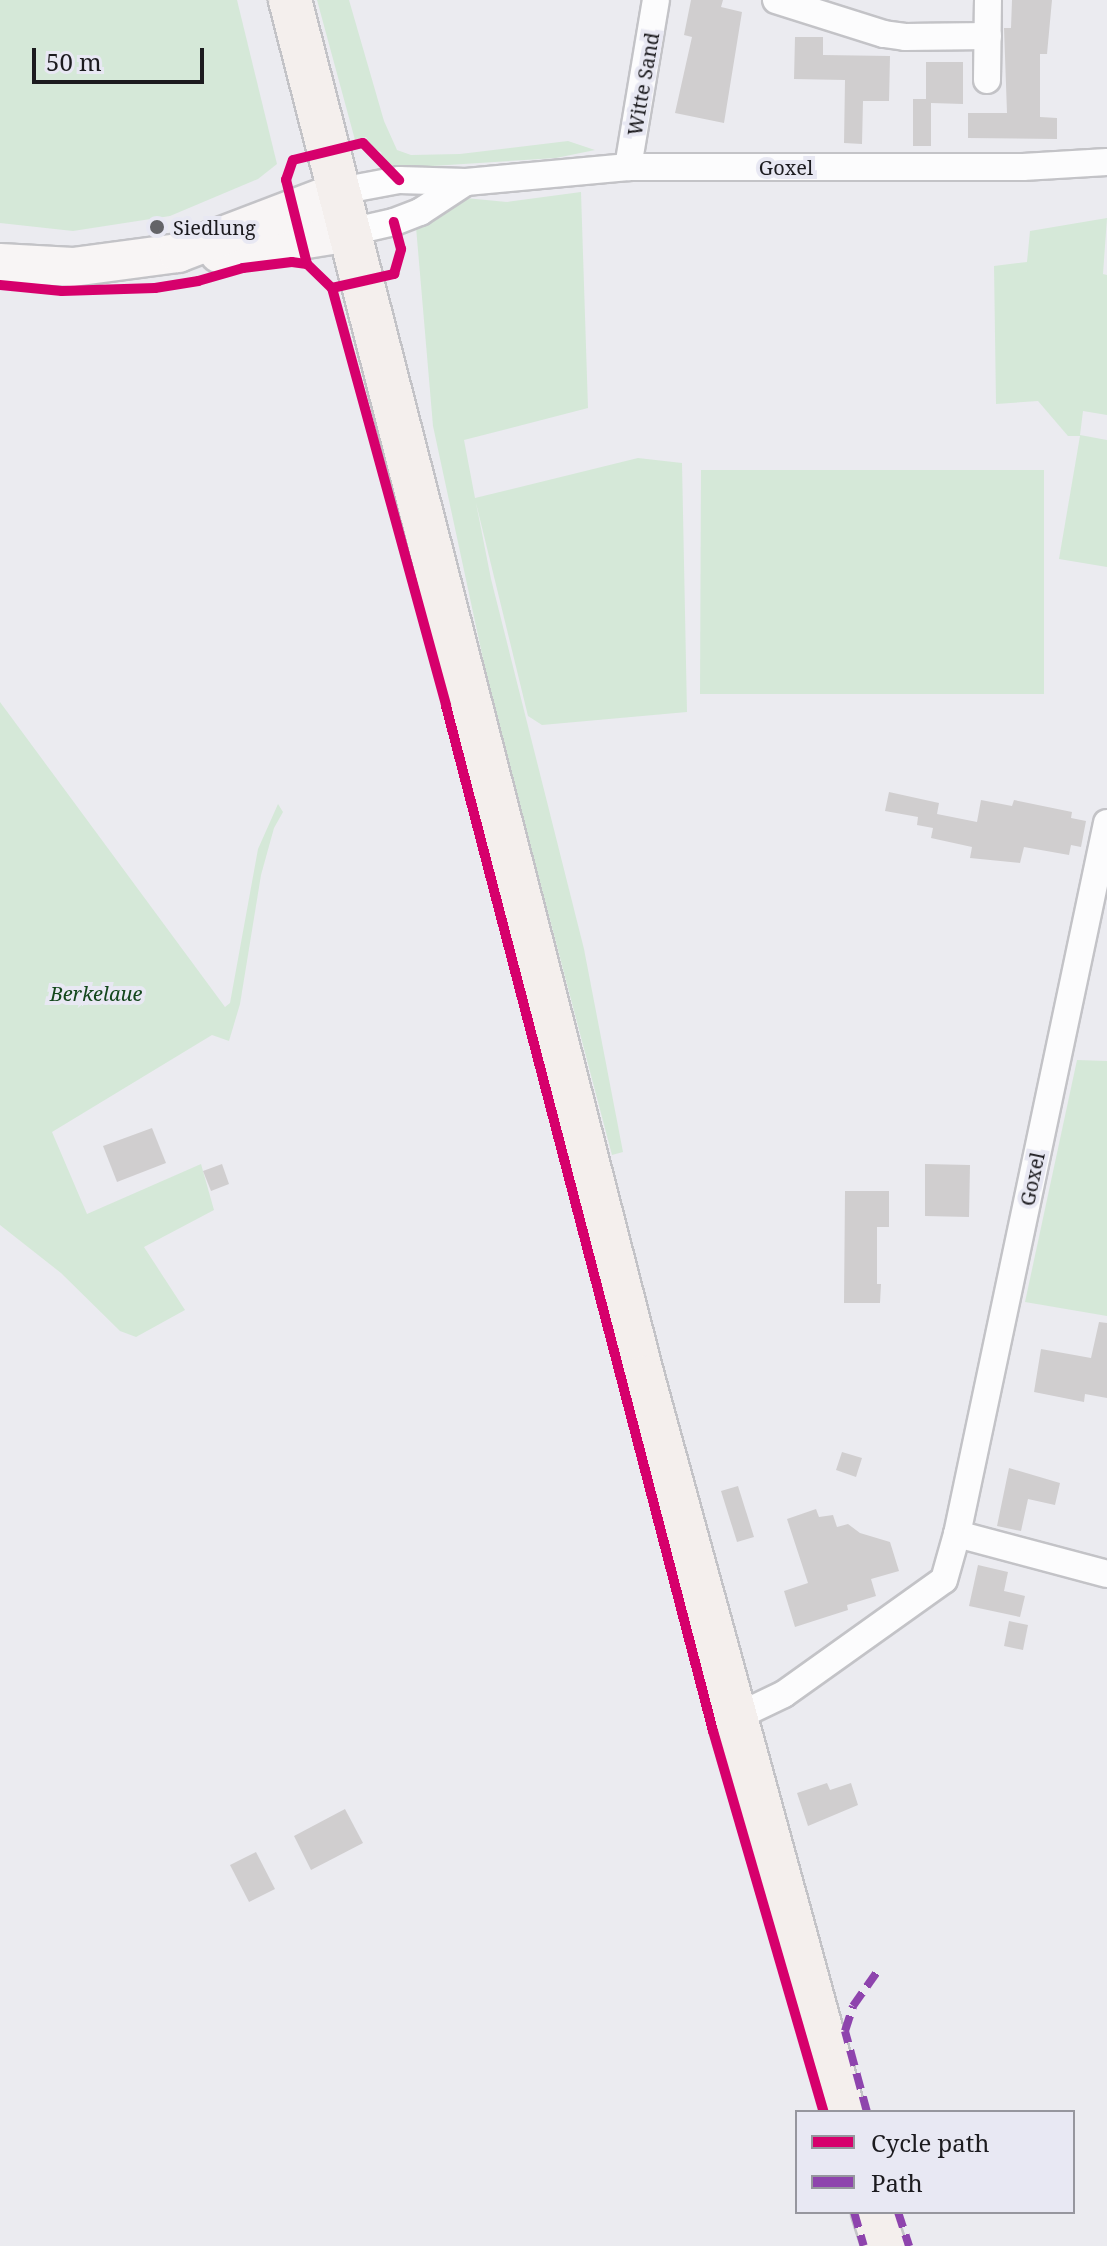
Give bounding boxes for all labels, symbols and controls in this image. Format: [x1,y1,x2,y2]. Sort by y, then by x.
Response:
street label: Witte Sand [622,30,664,138]
scale bar [36,32,208,82]
text: 50 m [46,45,102,78]
street label: Goxel [759,155,813,179]
place label: Siedlung [173,215,256,239]
marker: Siedlung [148,218,166,236]
park label: Berkelaue [50,981,142,1005]
street label: Goxel [1015,1150,1049,1208]
legend [795,2110,1075,2214]
text: Cycle path [871,2126,990,2159]
text: Path [871,2166,923,2199]

